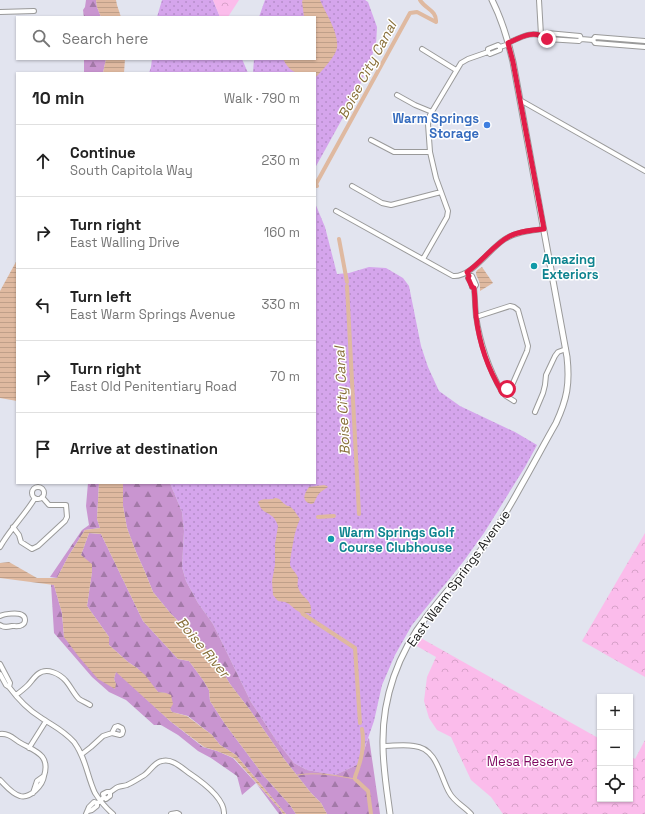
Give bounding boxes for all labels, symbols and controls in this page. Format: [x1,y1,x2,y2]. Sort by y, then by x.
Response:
search box [16,16,316,60]
water label: Boise City Canal [334,16,401,122]
icon: search [30,27,52,49]
text: Search here [62,29,148,48]
route end [538,30,556,48]
text: 10 min [32,87,85,109]
text: Walk · 790 m [224,90,300,107]
place label: Warm Springs Storage [392,110,479,142]
marker: Warm Springs Storage [482,120,492,130]
text: Continue [70,143,136,162]
icon: ahead [32,150,54,172]
text: 230 m [262,152,300,169]
text: South Capitola Way [70,162,193,179]
text: Turn right [70,215,141,234]
icon: right [32,222,54,244]
text: 160 m [264,224,300,241]
text: East Walling Drive [70,234,180,251]
place label: Amazing Exteriors [542,251,599,283]
marker: Amazing Exteriors [529,261,539,271]
text: Turn left [70,287,132,306]
icon: left [32,294,54,316]
text: 330 m [261,296,300,313]
text: East Warm Springs Avenue [70,306,235,323]
water label: Boise City Canal [330,345,354,456]
text: Turn right [70,359,141,378]
icon: right [32,366,54,388]
text: 70 m [270,368,300,385]
text: East Old Penitentiary Road [70,378,237,395]
route start [498,380,516,398]
icon: arrive [32,438,54,460]
text: Arrive at destination [70,439,218,458]
street label: East Warm Springs Avenue [403,506,514,650]
place label: Warm Springs Golf Course Clubhouse [339,524,455,556]
marker: Warm Springs Golf Course Clubhouse [326,534,336,544]
water label: Boise River [172,613,235,682]
map controls [597,694,633,802]
button: + [597,694,633,730]
button: − [597,730,633,766]
park label: Mesa Reserve [487,753,573,770]
button: locate [597,766,633,802]

